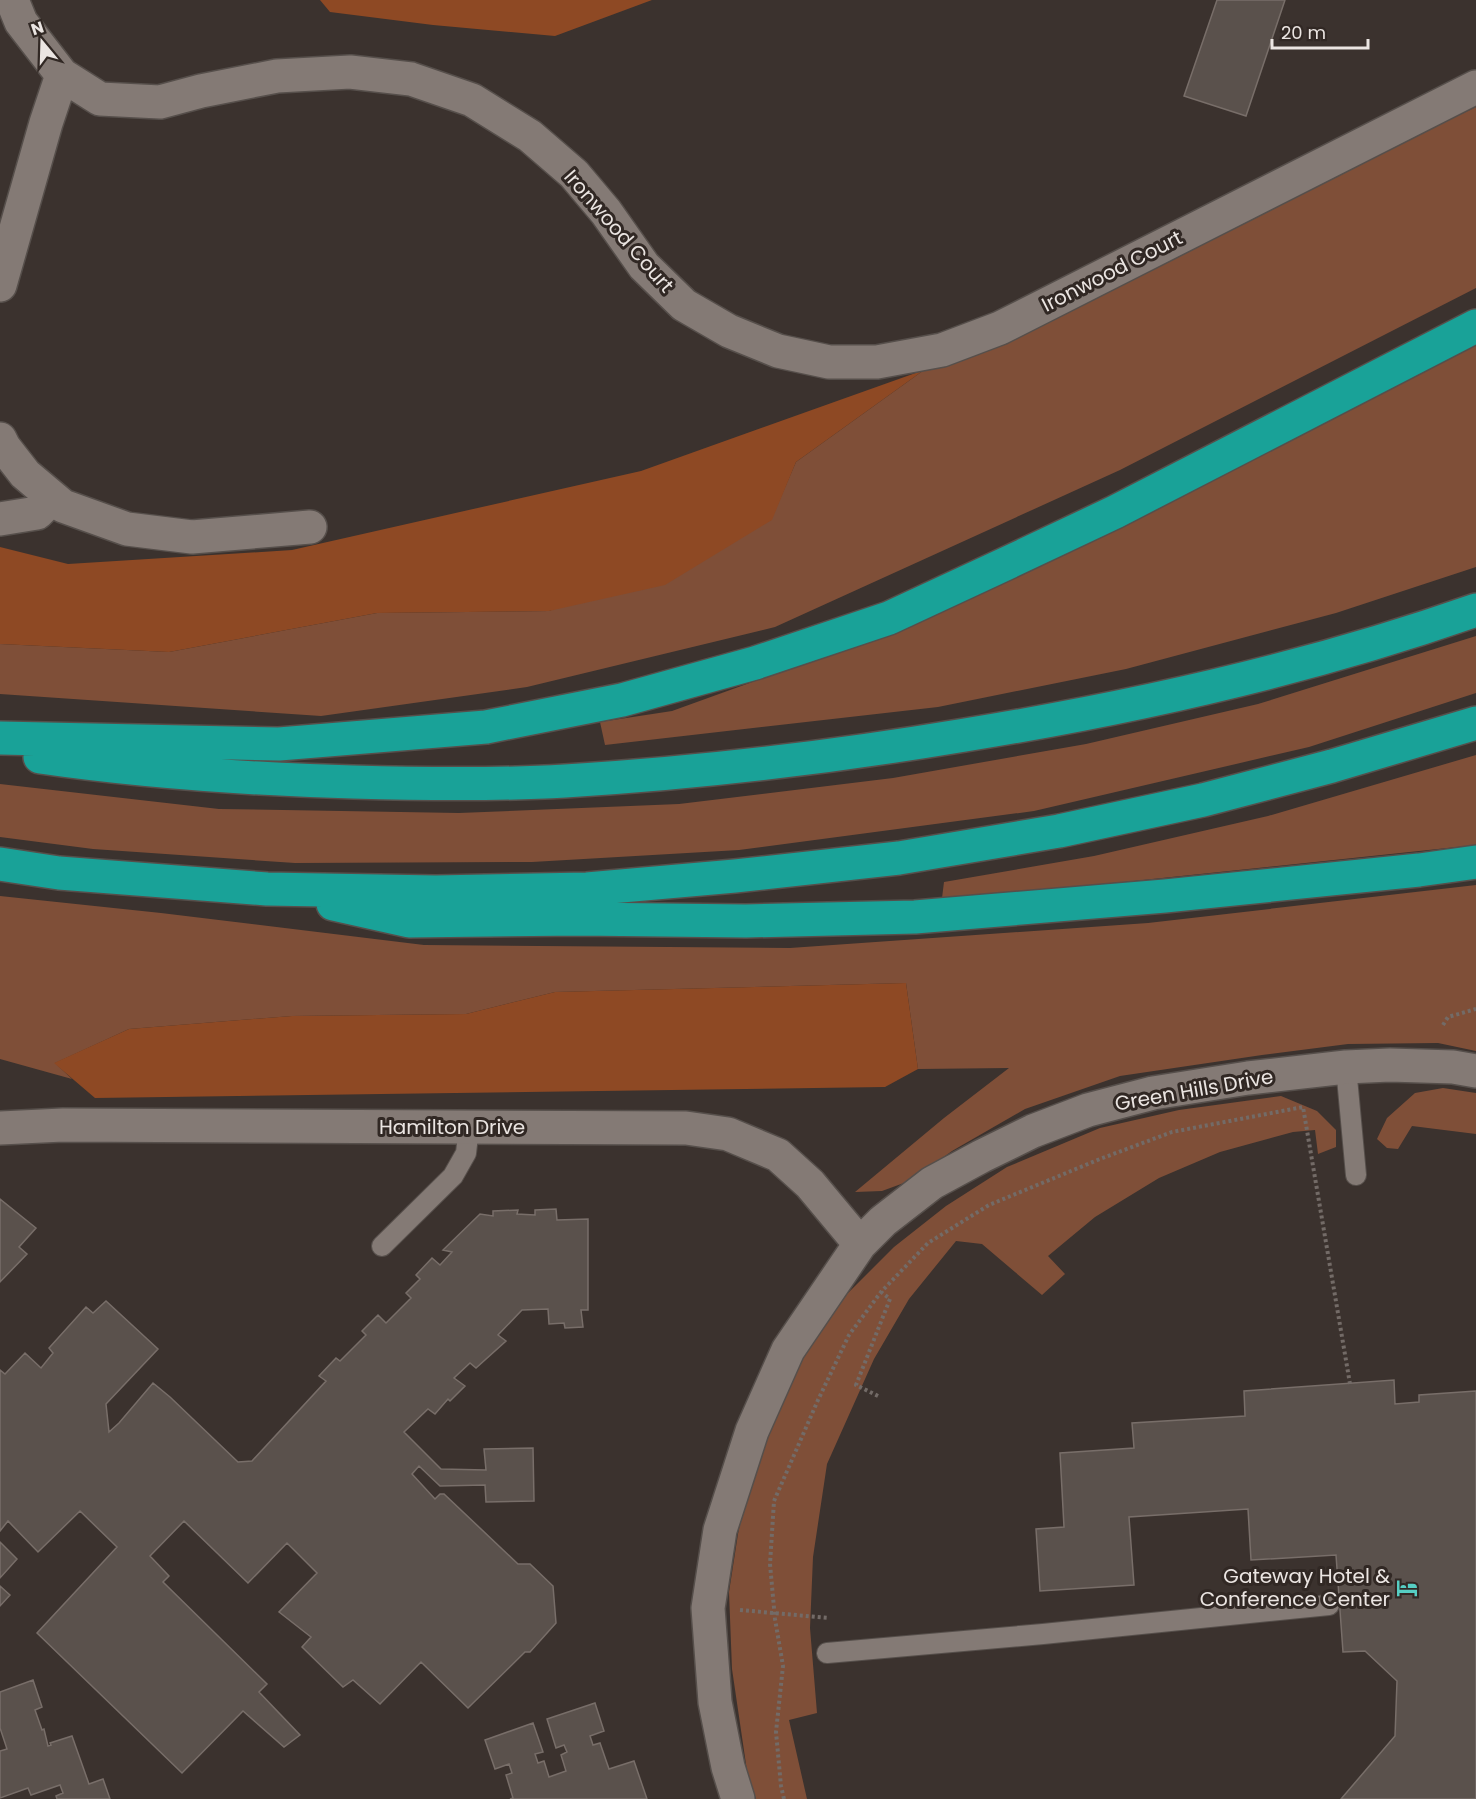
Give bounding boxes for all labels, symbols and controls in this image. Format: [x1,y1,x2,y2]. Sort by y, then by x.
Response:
north arrow [12,12,72,72]
scale bar [1272,12,1368,50]
text: N [28,15,47,41]
text: 20 m [1281,20,1326,45]
street label: Ironwood Court [558,163,680,299]
street label: Ironwood Court [1037,223,1187,319]
street label: Green Hills Drive [1113,1062,1275,1118]
street label: Hamilton Drive [379,1113,525,1141]
place label: Gateway Hotel & Conference Center [1200,1562,1390,1613]
hotel icon: Gateway Hotel & Conference Center [1395,1576,1419,1600]

